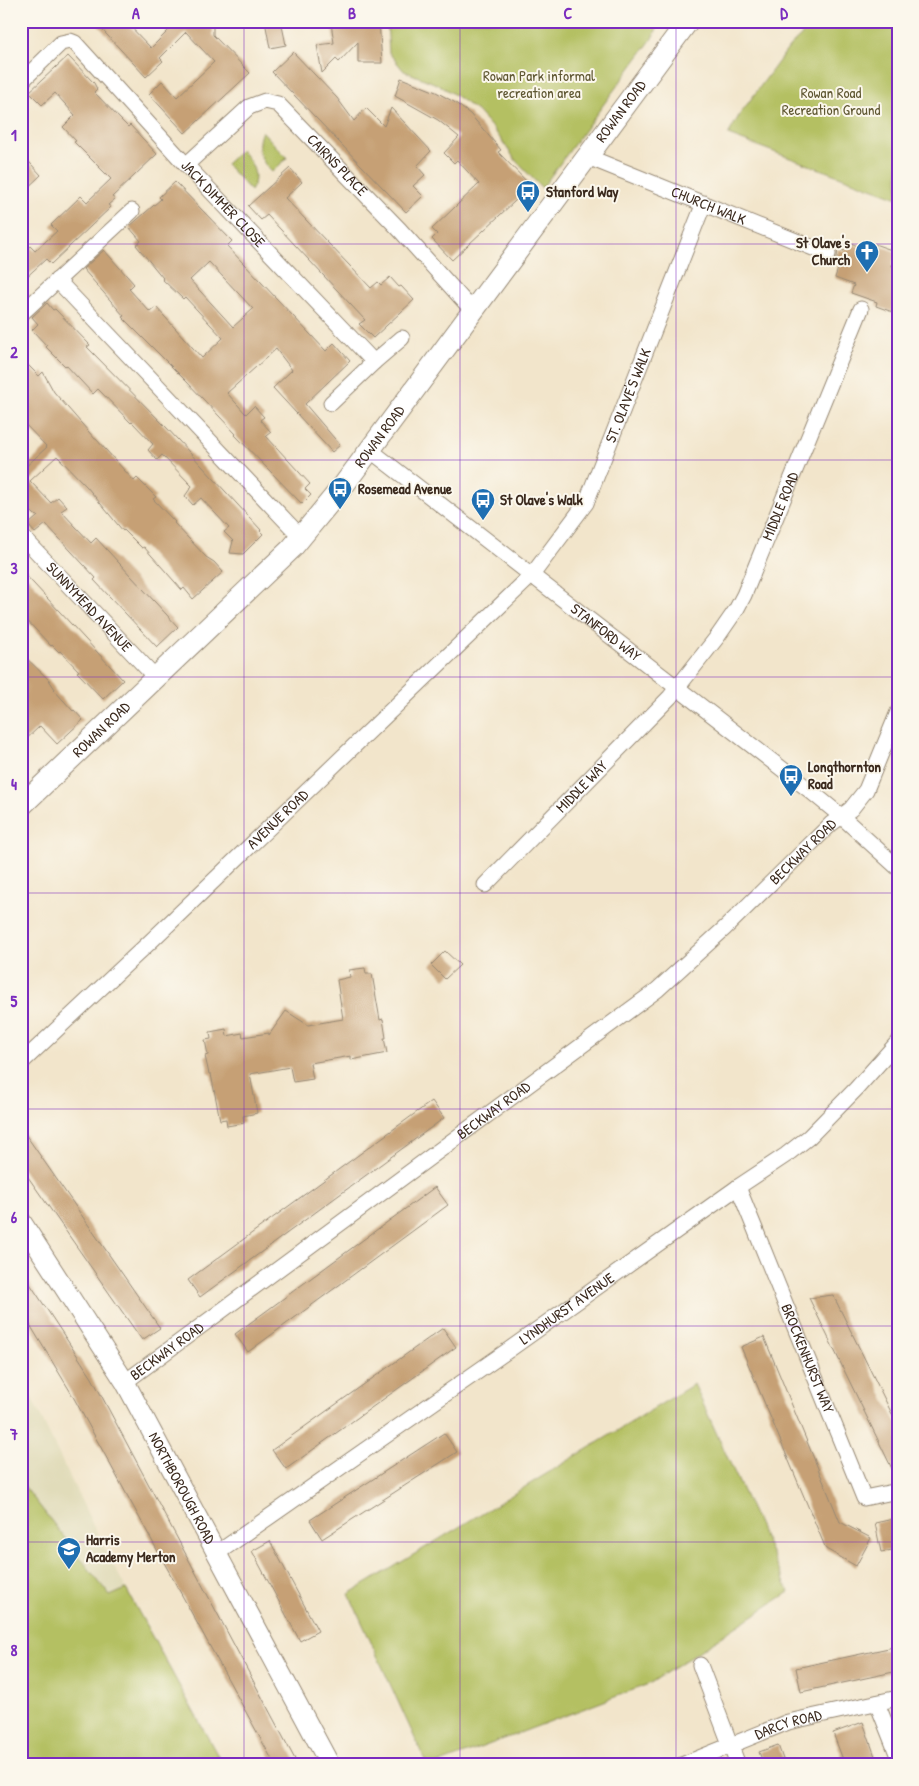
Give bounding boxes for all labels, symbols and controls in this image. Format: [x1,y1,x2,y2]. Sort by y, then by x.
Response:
text: A [132,2,140,24]
text: B [348,2,356,24]
text: C [564,2,573,24]
text: D [780,2,788,24]
park label: Rowan Park informal recreation area [483,65,595,103]
street label: ROWAN ROAD [590,75,651,147]
park label: Rowan Road Recreation Ground [782,82,880,120]
text: 1 [11,124,17,146]
street label: CAIRNS PLACE [302,129,373,201]
street label: JACK DIMMER CLOSE [176,155,270,252]
bus stop icon: Stanford Way [515,179,541,213]
place label: Stanford Way [546,181,619,203]
street label: CHURCH WALK [668,181,749,230]
place label: St Olave's Church [796,232,851,270]
church icon: St Olave's Church [854,239,880,273]
text: 2 [10,341,18,363]
street label: ST. OLAVE'S WALK [600,345,656,446]
street label: ROWAN ROAD [349,400,410,472]
street label: MIDDLE ROAD [757,468,804,543]
bus stop icon: Rosemead Avenue [327,476,353,510]
place label: Rosemead Avenue [358,478,452,499]
bus stop icon: St Olave's Walk [470,487,496,521]
place label: St Olave's Walk [500,489,583,510]
text: 3 [10,557,18,579]
street label: SUNNYMEAD AVENUE [42,557,137,656]
street label: STANFORD WAY [566,598,646,666]
street label: ROWAN ROAD [67,696,135,762]
street label: MIDDLE WAY [551,755,612,817]
place label: Longthornton Road [808,756,881,794]
bus stop icon: Longthornton Road [778,763,804,797]
text: 4 [11,773,17,795]
street label: AVENUE ROAD [242,784,314,854]
street label: BECKWAY ROAD [764,812,841,889]
text: 5 [11,990,18,1012]
street label: BECKWAY ROAD [452,1075,535,1144]
text: 6 [11,1206,18,1228]
street label: LYNDHURST AVENUE [515,1267,619,1349]
street label: BROCKENHURST WAY [776,1300,840,1416]
street label: BECKWAY ROAD [125,1316,208,1385]
text: 7 [9,1423,18,1445]
street label: NORTHBOROUGH ROAD [144,1428,221,1548]
place label: Harris Academy Merton [86,1529,176,1568]
school or university icon: Harris Academy Merton [56,1536,82,1570]
text: 8 [11,1639,18,1661]
street label: DARCY ROAD [751,1704,824,1744]

